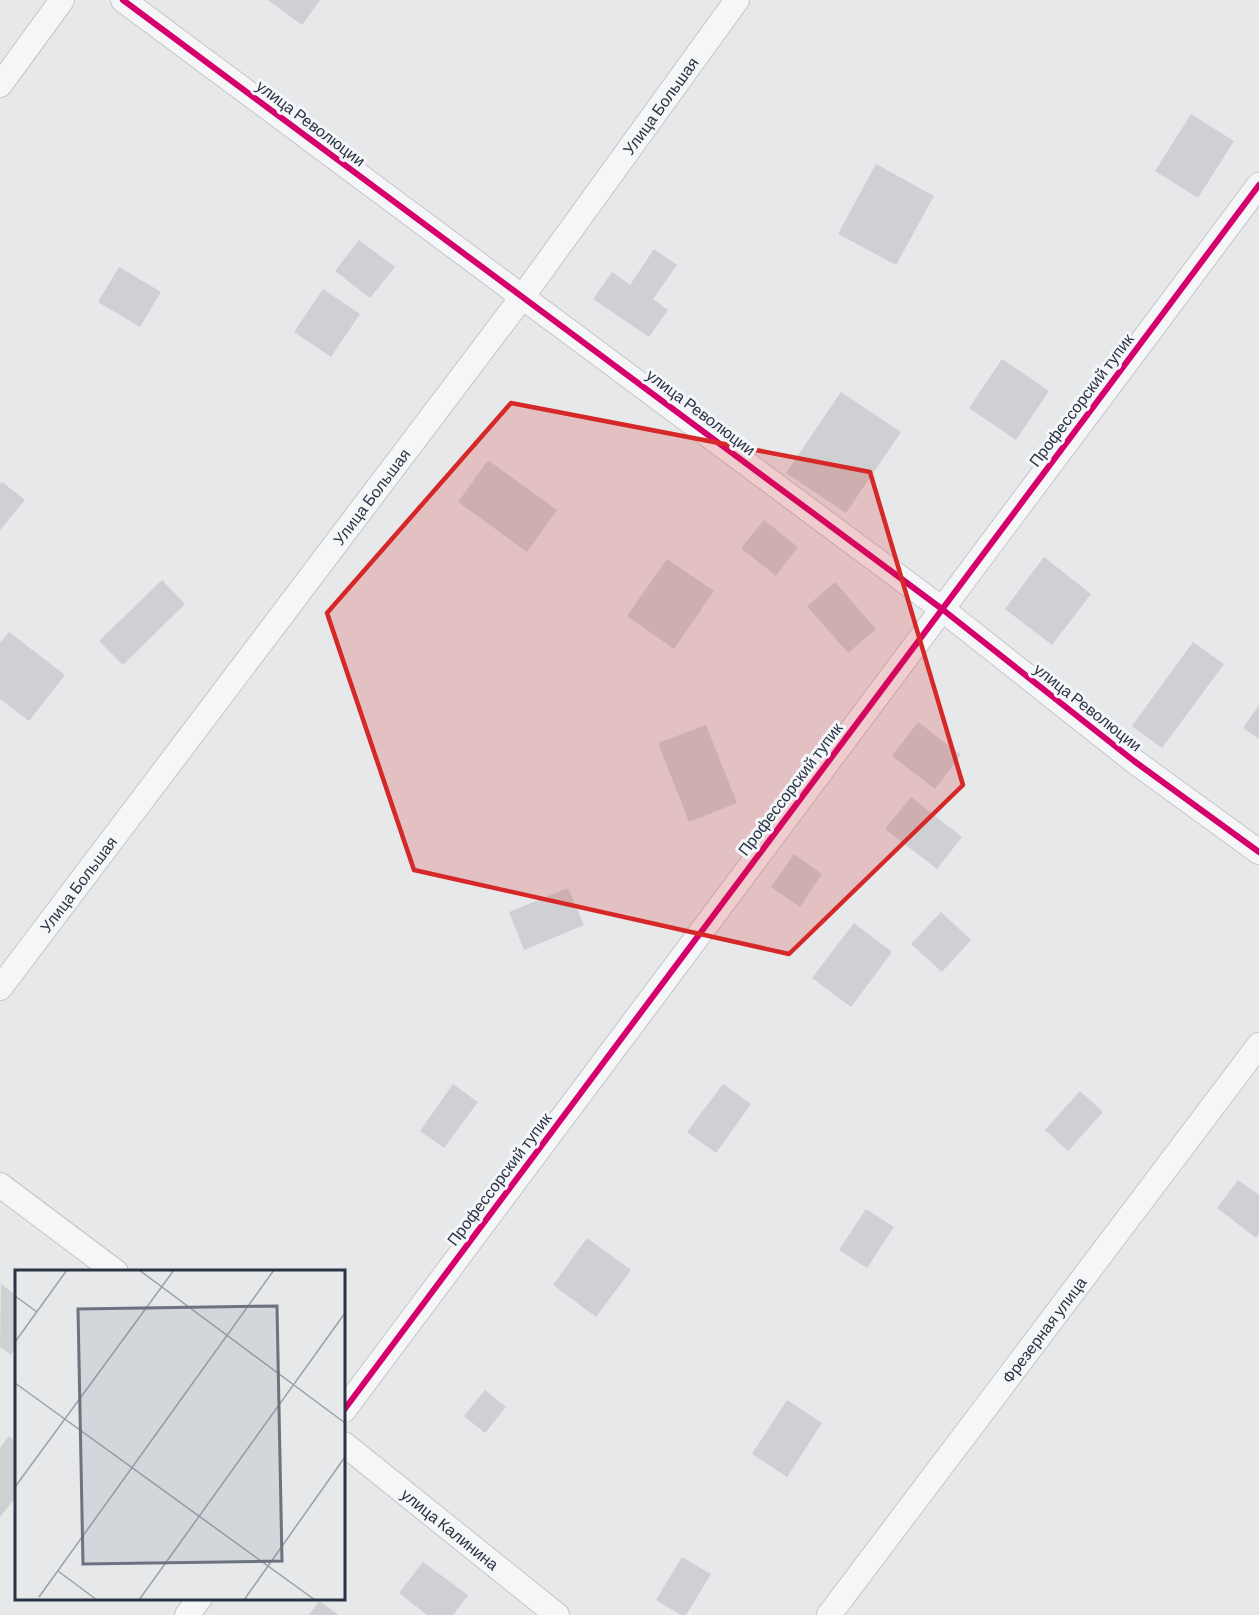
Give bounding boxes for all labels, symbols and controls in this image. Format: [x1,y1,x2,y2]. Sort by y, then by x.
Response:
street label: Улица Большая [618,53,702,158]
street label: улица Революции [253,76,369,170]
street label: Профессорский тупик [1024,329,1137,470]
street label: улица Революции [643,365,759,459]
street label: Улица Большая [329,444,414,548]
street label: улица Революции [1031,659,1146,755]
street label: Профессорский тупик [733,718,846,859]
street label: Улица Большая [35,832,120,936]
street label: Профессорский тупик [442,1108,555,1249]
inset map [15,1270,345,1600]
street label: Фрезерная улица [997,1273,1090,1387]
street label: улица Калинина [398,1484,503,1574]

